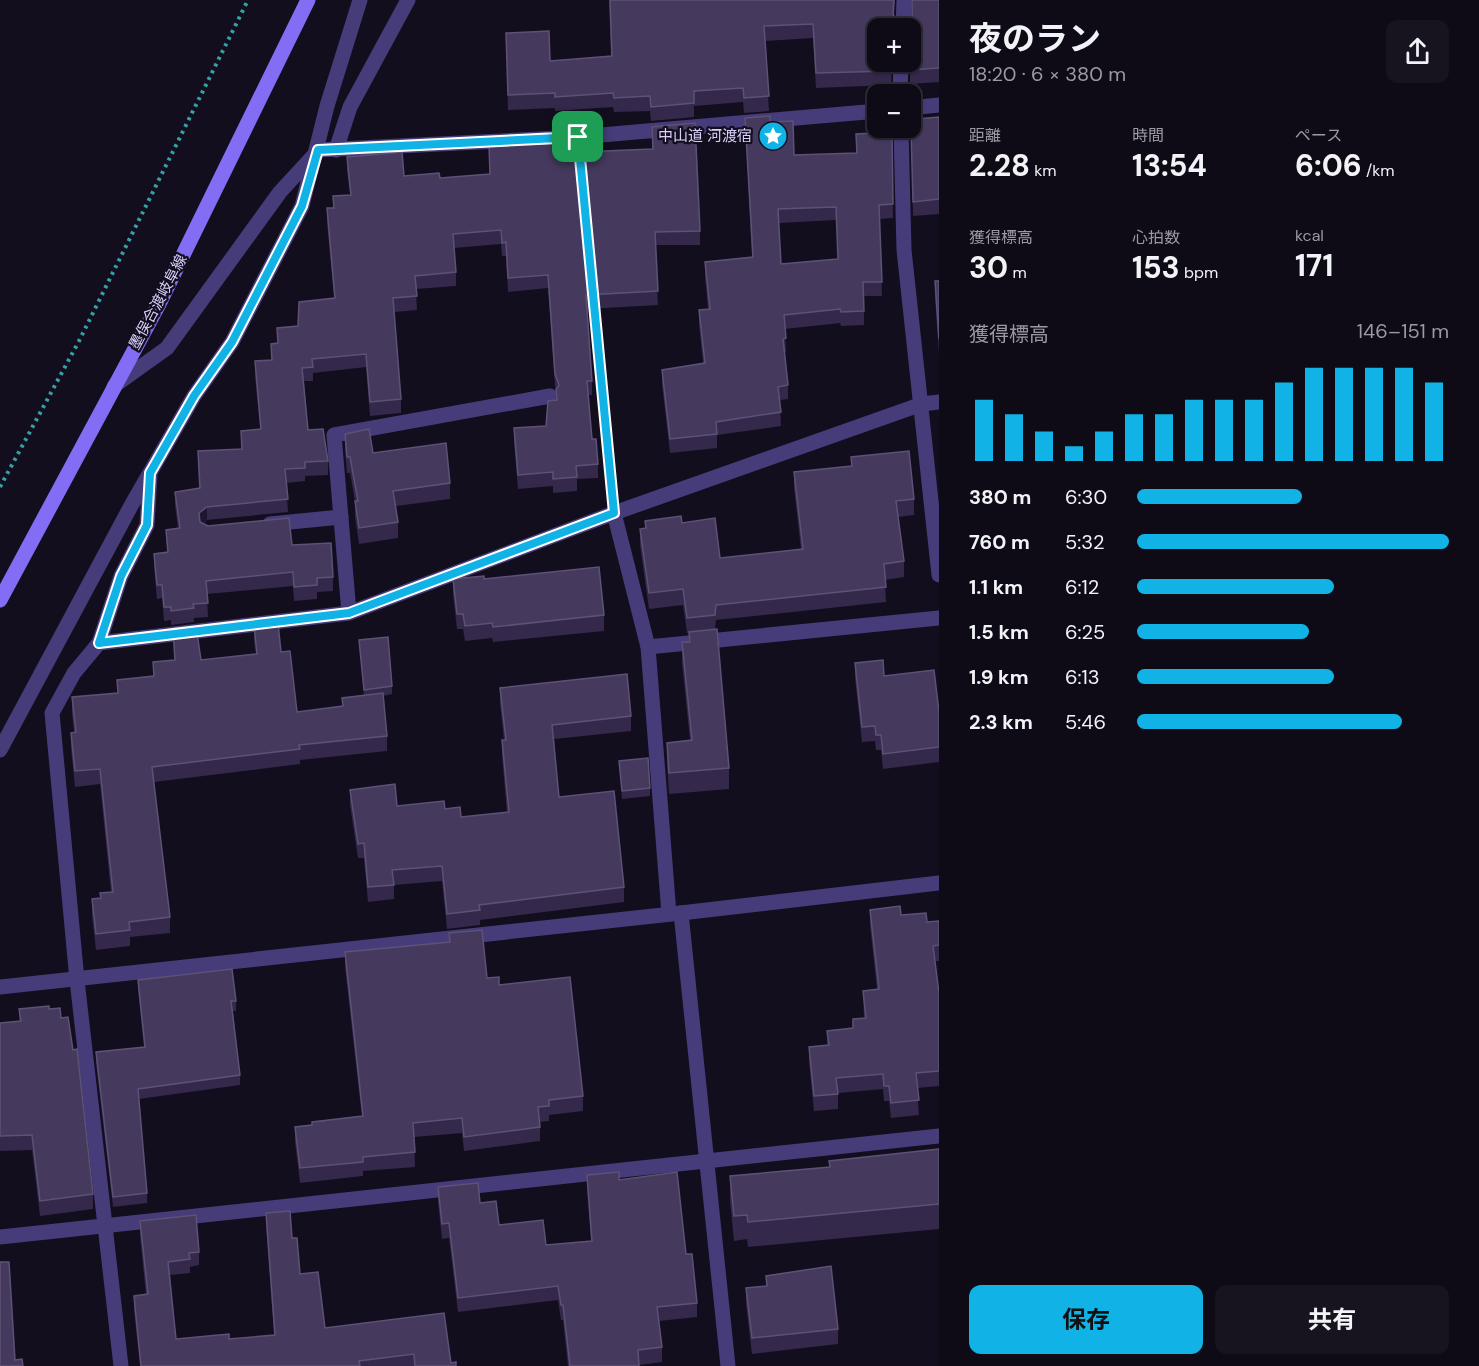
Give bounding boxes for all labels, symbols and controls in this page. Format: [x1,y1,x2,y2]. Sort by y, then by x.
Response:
text: 夜のラン [969,17,1101,60]
map controls [867,18,921,138]
button: + [867,18,921,72]
button: share [1386,20,1449,83]
text: 18:20 · 6 × 380 m [969,61,1126,87]
button: − [867,84,921,138]
pin [552,111,603,162]
icon: arrive [561,120,594,153]
place icon: 中山道 河渡宿 [757,120,789,152]
text: 距離 [969,125,1001,146]
text: 時間 [1132,125,1164,146]
text: ペース [1295,125,1342,146]
place label: 中山道 河渡宿 [658,126,752,146]
text: 2.28 [969,146,1030,185]
text: 13:54 [1132,146,1207,185]
text: 6:06 [1295,146,1362,185]
text: km [1030,160,1057,181]
text: /km [1362,160,1395,181]
text: kcal [1295,225,1324,246]
text: 獲得標高 [969,227,1033,248]
text: 心拍数 [1132,227,1180,248]
text: 171 [1295,246,1334,285]
text: 30 [969,248,1008,287]
text: 153 [1132,248,1180,287]
street label: 墨俣合渡岐阜線 [125,251,191,353]
text: m [1008,262,1027,283]
text: bpm [1180,262,1218,283]
text: 146–151 m [1357,318,1449,344]
text: 獲得標高 [969,321,1049,347]
text: 380 m [969,484,1031,510]
text: 6:30 [1065,484,1107,510]
text: 760 m [969,529,1030,555]
text: 5:32 [1065,529,1105,555]
text: 1.1 km [969,574,1023,600]
text: 6:12 [1065,574,1099,600]
text: 1.5 km [969,619,1029,645]
text: 6:25 [1065,619,1105,645]
text: 1.9 km [969,664,1029,690]
text: 6:13 [1065,664,1100,690]
text: 2.3 km [969,709,1033,735]
text: 5:46 [1065,709,1106,735]
button: 保存 [969,1285,1203,1354]
button: 共有 [1215,1285,1449,1354]

